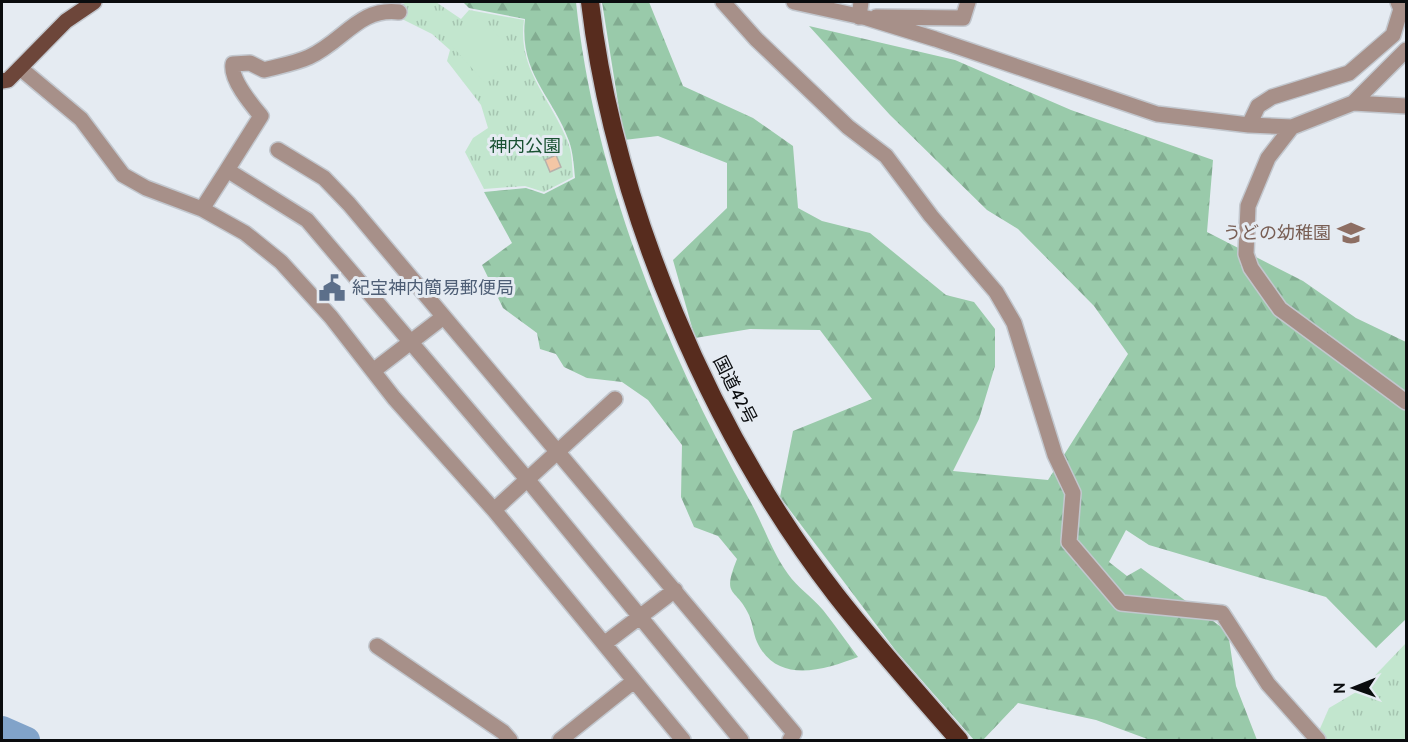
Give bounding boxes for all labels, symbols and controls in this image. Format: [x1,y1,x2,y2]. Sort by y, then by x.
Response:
park label: 神内公園 [489,135,561,157]
school or university icon: うどの幼稚園 [1336,218,1366,248]
place label: うどの幼稚園 [1223,222,1331,244]
public building icon: 紀宝神内簡易郵便局 [317,273,347,303]
place label: 紀宝神内簡易郵便局 [352,277,514,299]
street label: 国道42号 [708,352,762,428]
north arrow [1324,658,1384,718]
text: N [1330,682,1349,694]

